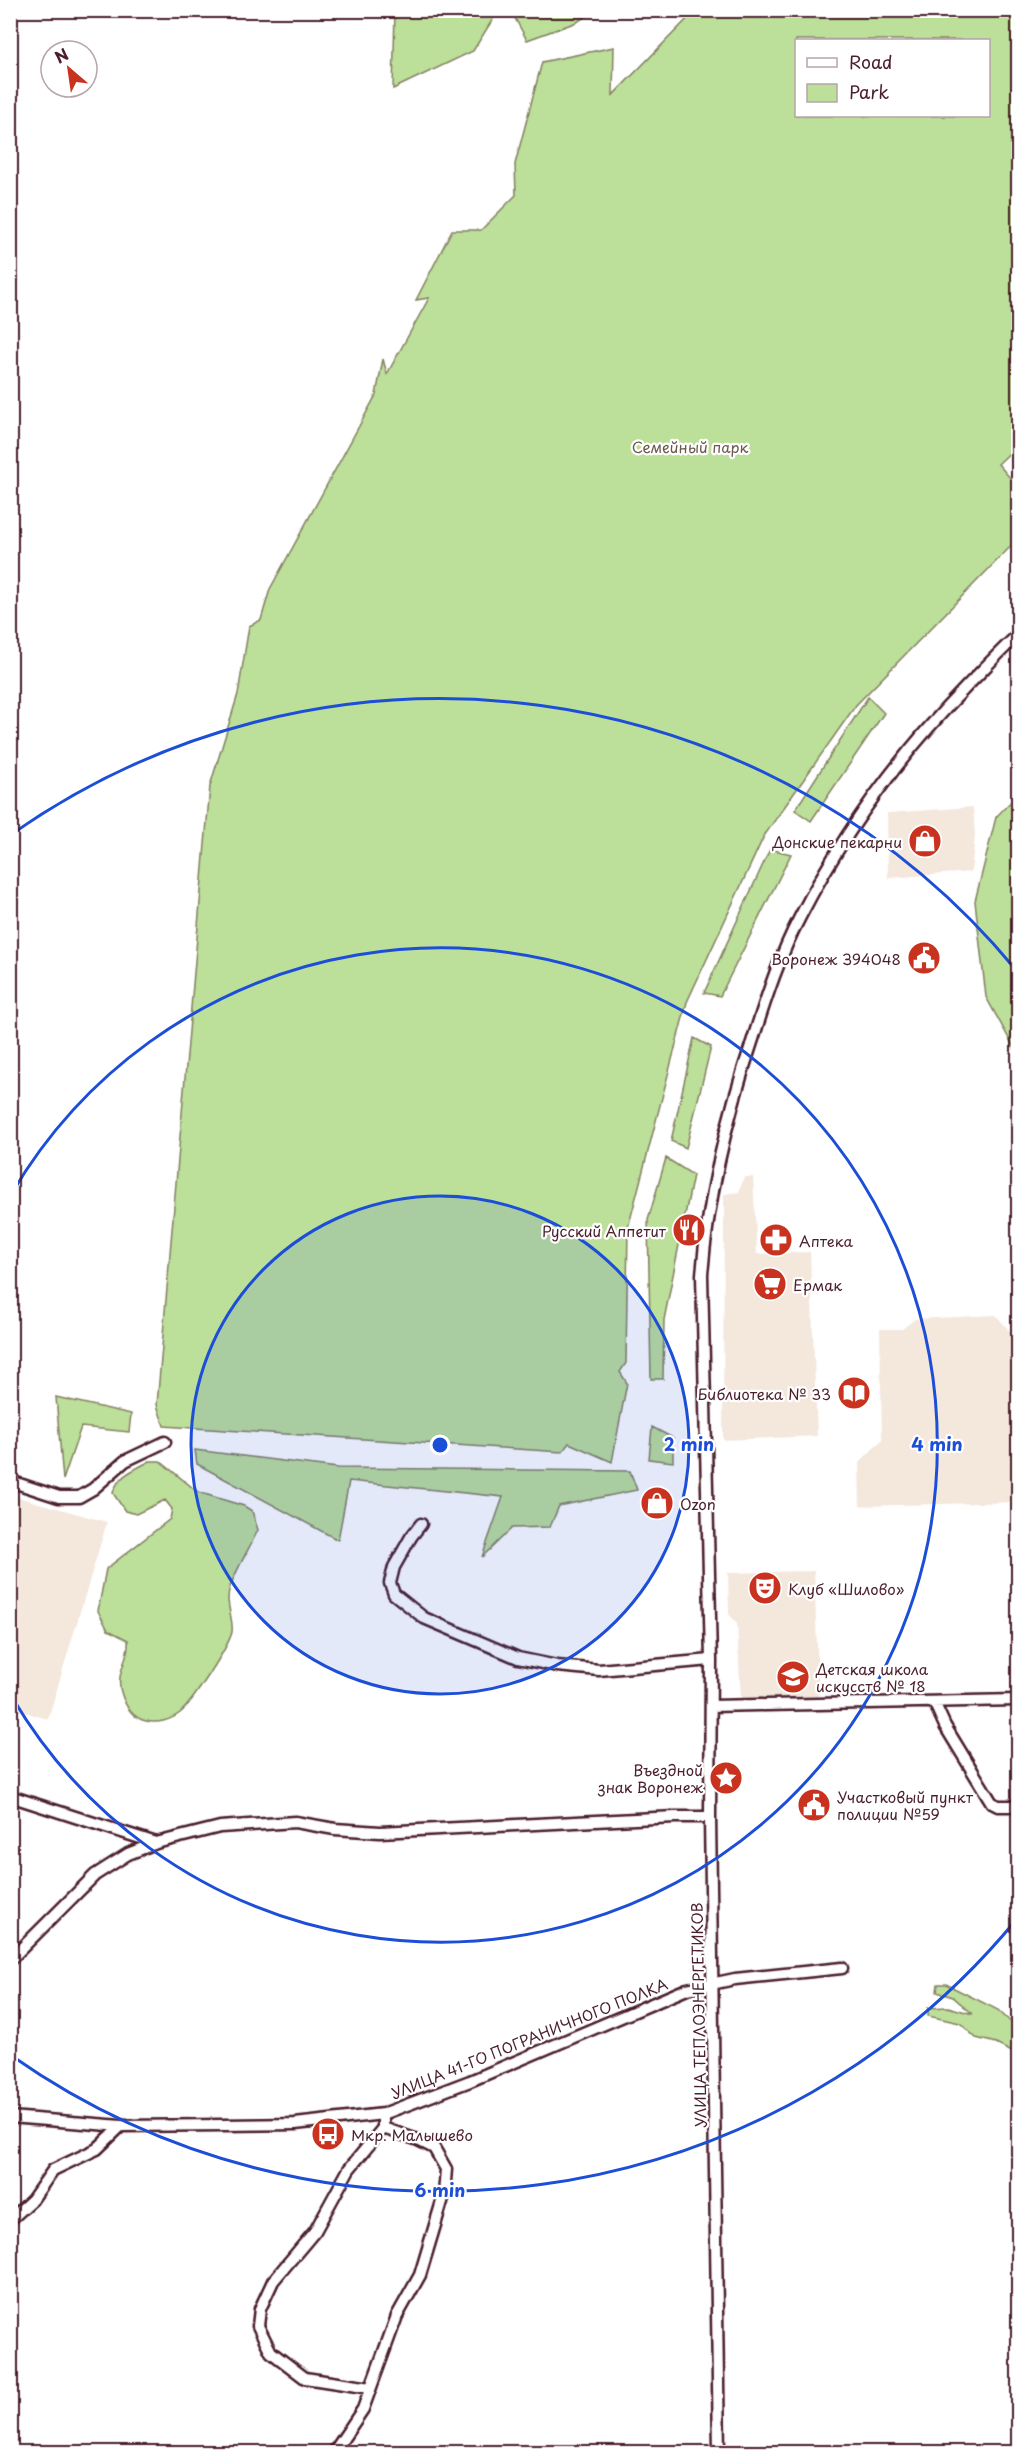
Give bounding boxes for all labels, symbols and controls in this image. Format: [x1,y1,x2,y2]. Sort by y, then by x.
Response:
north arrow [39,39,99,99]
legend [795,39,990,117]
text: N [50,41,73,69]
text: Road [849,48,893,75]
text: Park [849,78,889,105]
park label: Семейный парк [632,435,748,458]
shop icon: Донские пекарни [907,823,943,859]
place label: Донские пекарни [771,830,902,853]
public building icon: Воронеж 394048 [906,940,942,976]
place label: Воронеж 394048 [771,947,901,970]
restaurant icon: Русский Аппетит [671,1212,707,1248]
place label: Русский Аппетит [542,1219,667,1242]
pharmacy icon: Аптека [758,1222,794,1258]
place label: Аптека [799,1229,853,1252]
supermarket icon: Ермак [752,1266,788,1302]
place label: Ермак [793,1273,842,1296]
library icon: Библиотека № 33 [836,1375,872,1411]
place label: Библиотека № 33 [698,1382,831,1405]
text: 2 min [664,1430,714,1457]
text: 4 min [911,1430,963,1457]
centre of rings [430,1435,450,1455]
shop icon: Ozon [639,1485,675,1521]
place label: Ozon [680,1492,716,1515]
theatre icon: Клуб «Шилово» [747,1570,783,1606]
place label: Клуб «Шилово» [788,1577,905,1600]
place label: Детская школа искусств № 18 [815,1657,929,1697]
school or university icon: Детская школа искусств № 18 [775,1659,811,1695]
place label: Въездной знак Воронеж [597,1758,704,1798]
place icon: Въездной знак Воронеж [708,1760,744,1796]
place label: Участковый пункт полиции №59 [837,1785,974,1825]
public building icon: Участковый пункт полиции №59 [796,1787,832,1823]
street label: УЛИЦА ТЕПЛОЭНЕРГЕТИКОВ [685,1902,711,2128]
street label: УЛИЦА 41-ГО ПОГРАНИЧНОГО ПОЛКА [387,1972,671,2104]
bus stop icon: Мкр. Малышево [310,2116,346,2152]
place label: Мкр. Малышево [351,2123,473,2146]
text: 6 min [415,2176,465,2203]

